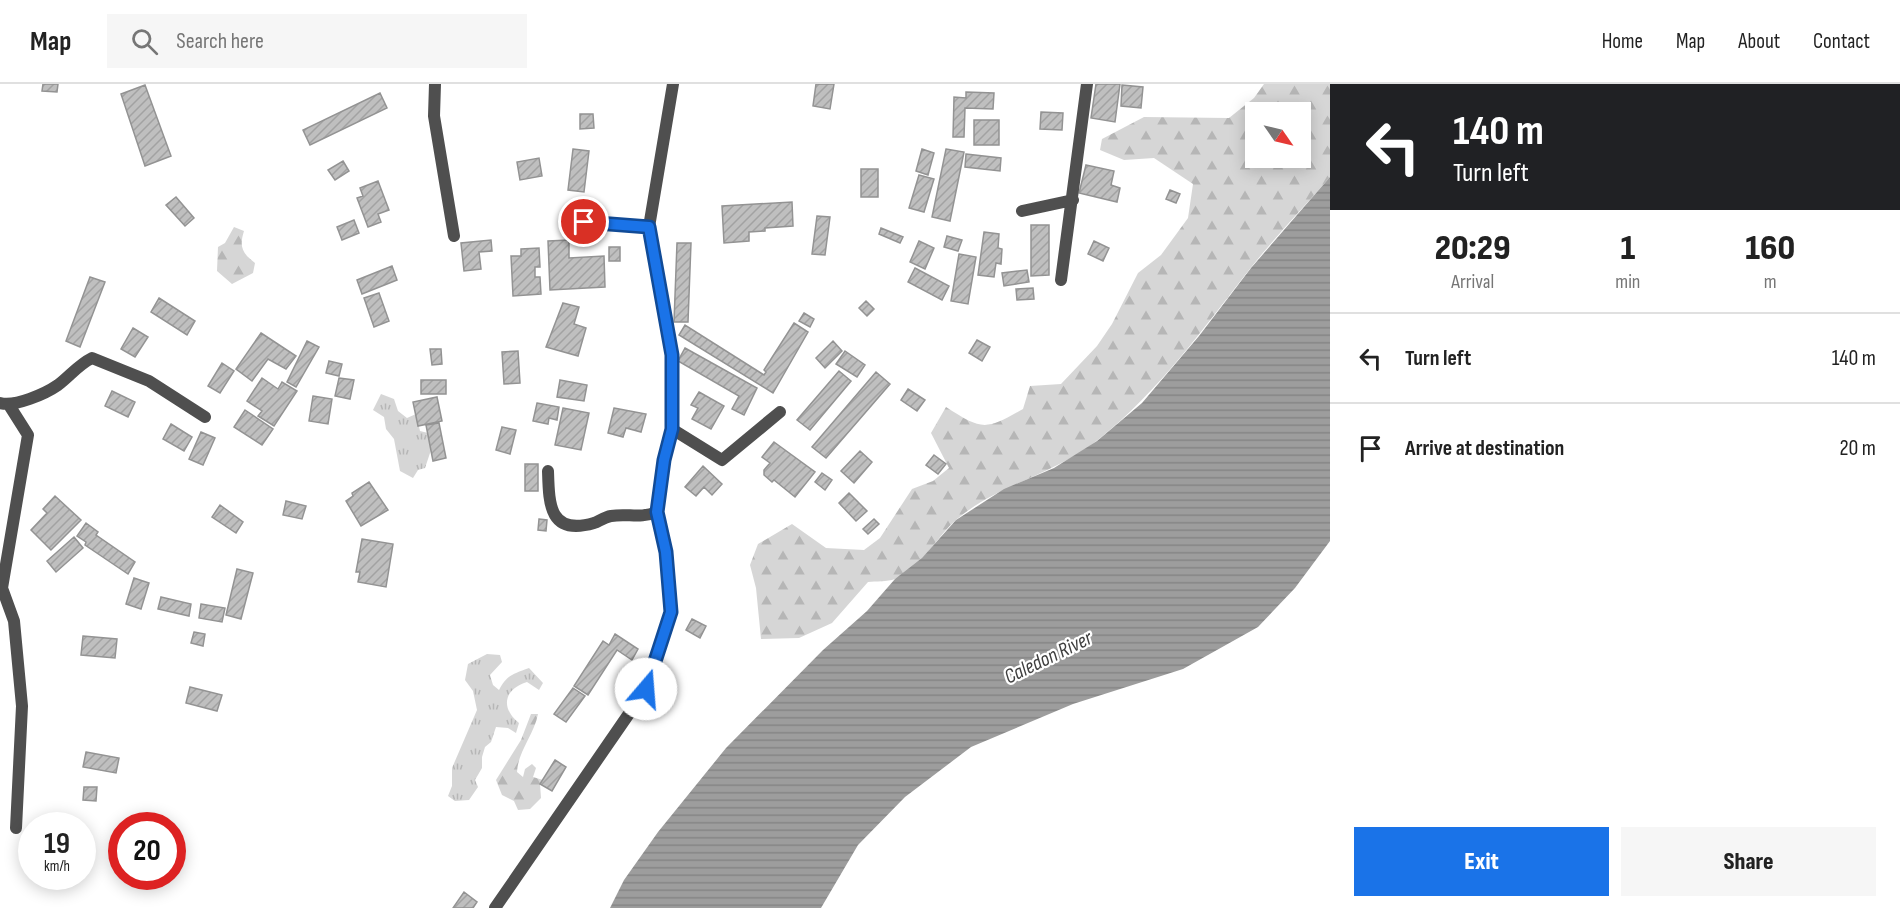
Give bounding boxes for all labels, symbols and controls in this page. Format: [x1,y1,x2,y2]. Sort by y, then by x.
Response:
search box [107,14,527,68]
text: Map [30,25,71,58]
icon: search [128,25,161,58]
text: Search here [176,28,264,55]
text: Home [1602,29,1643,54]
text: Map [1676,29,1705,54]
text: About [1738,29,1780,54]
text: Contact [1813,29,1870,54]
north arrow [1245,102,1311,168]
map controls [1245,102,1311,168]
text: 140 m [1453,106,1544,157]
icon: left [1354,108,1432,186]
text: Turn left [1453,157,1529,189]
pin [558,196,609,247]
icon: arrive [567,205,600,238]
text: 20:29 [1435,227,1511,270]
text: 1 [1620,227,1635,270]
text: 160 [1745,227,1795,270]
text: Arrival [1451,270,1494,294]
text: min [1615,270,1640,294]
text: m [1764,270,1777,294]
icon: left [1354,342,1387,375]
text: Turn left [1405,345,1471,372]
text: 140 m [1832,345,1876,372]
icon: arrive [1354,432,1387,465]
text: Arrive at destination [1405,435,1564,462]
text: 20 m [1840,435,1876,462]
water label: Caledon River [1000,625,1097,689]
position arrow [614,657,678,721]
speed limit sign: 20 [108,812,186,890]
text: 19 [44,826,70,862]
button: Exit [1354,827,1609,896]
button: Share [1621,827,1876,896]
text: km/h [44,857,70,876]

